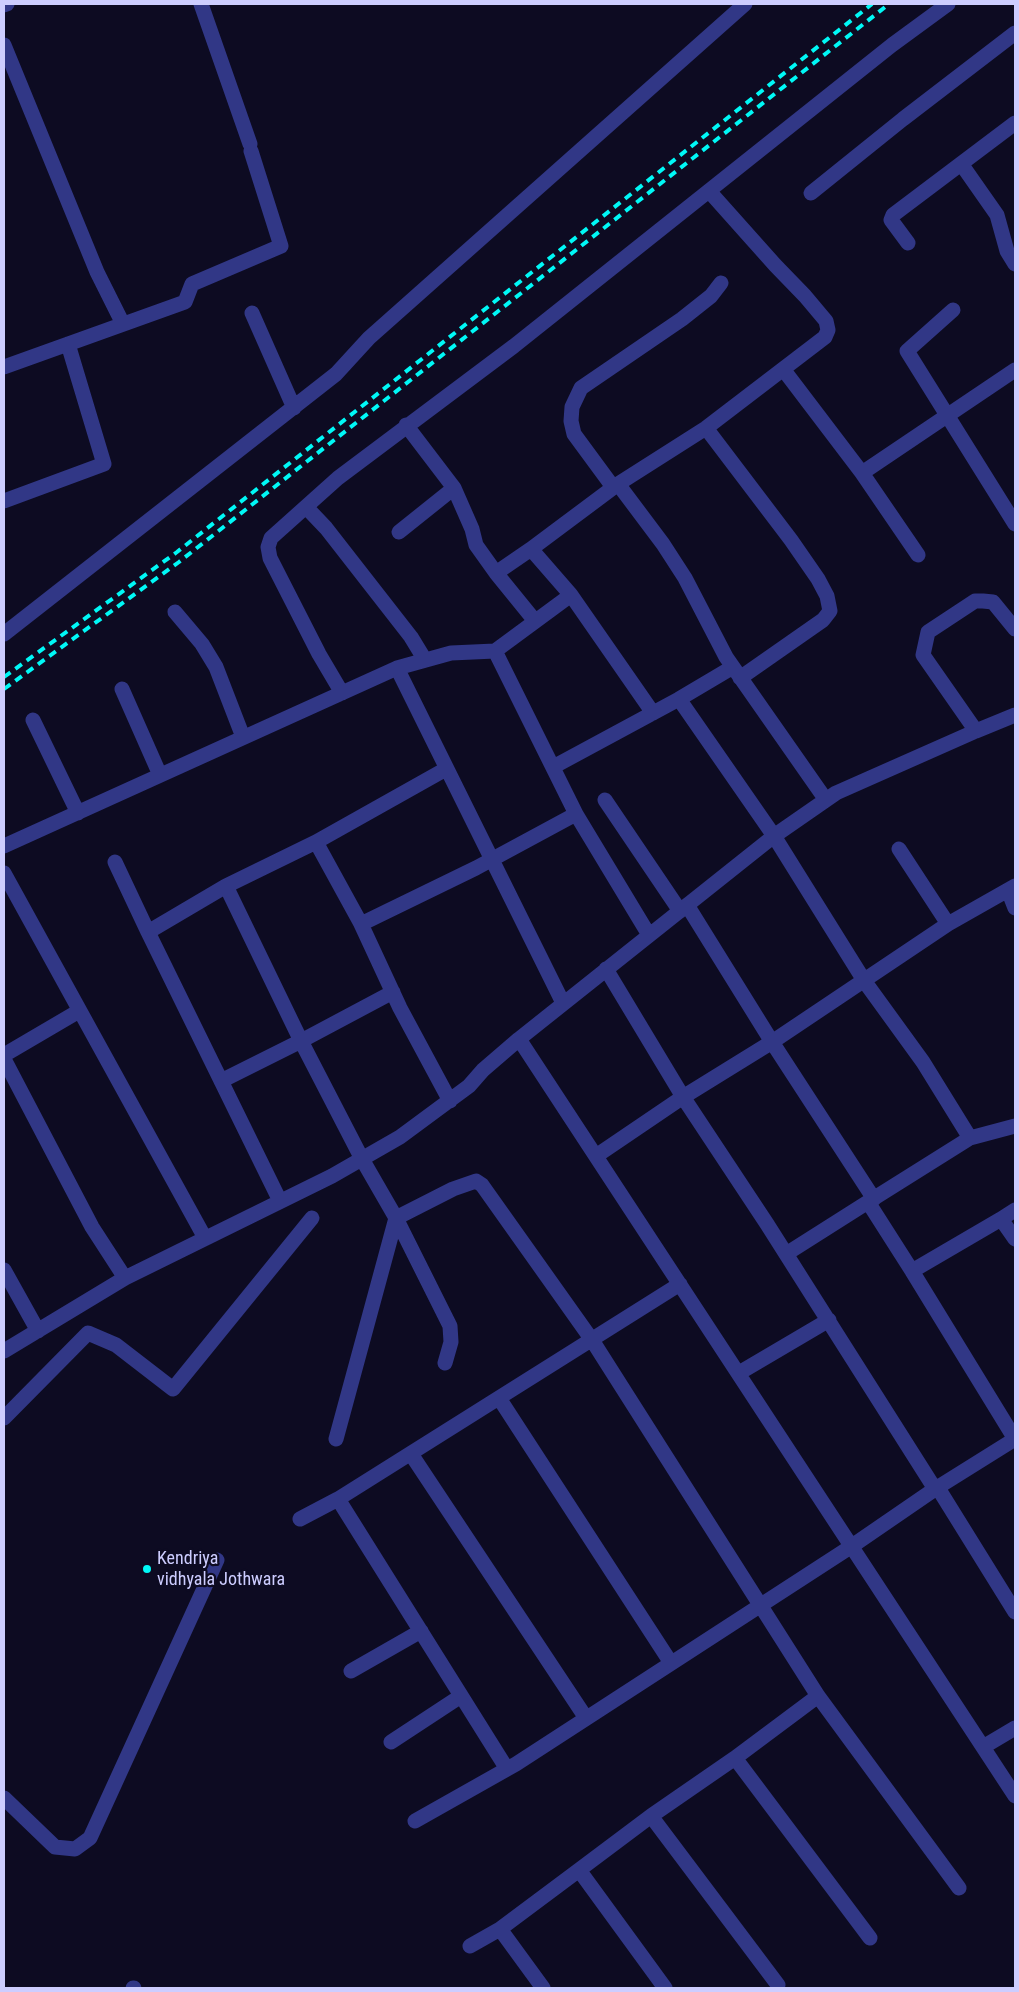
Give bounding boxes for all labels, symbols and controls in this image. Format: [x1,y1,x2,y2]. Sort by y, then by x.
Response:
place label: Kendriya vidhyala Jothwara [157,1548,285,1590]
marker: Kendriya vidhyala Jothwara [141,1563,153,1575]

